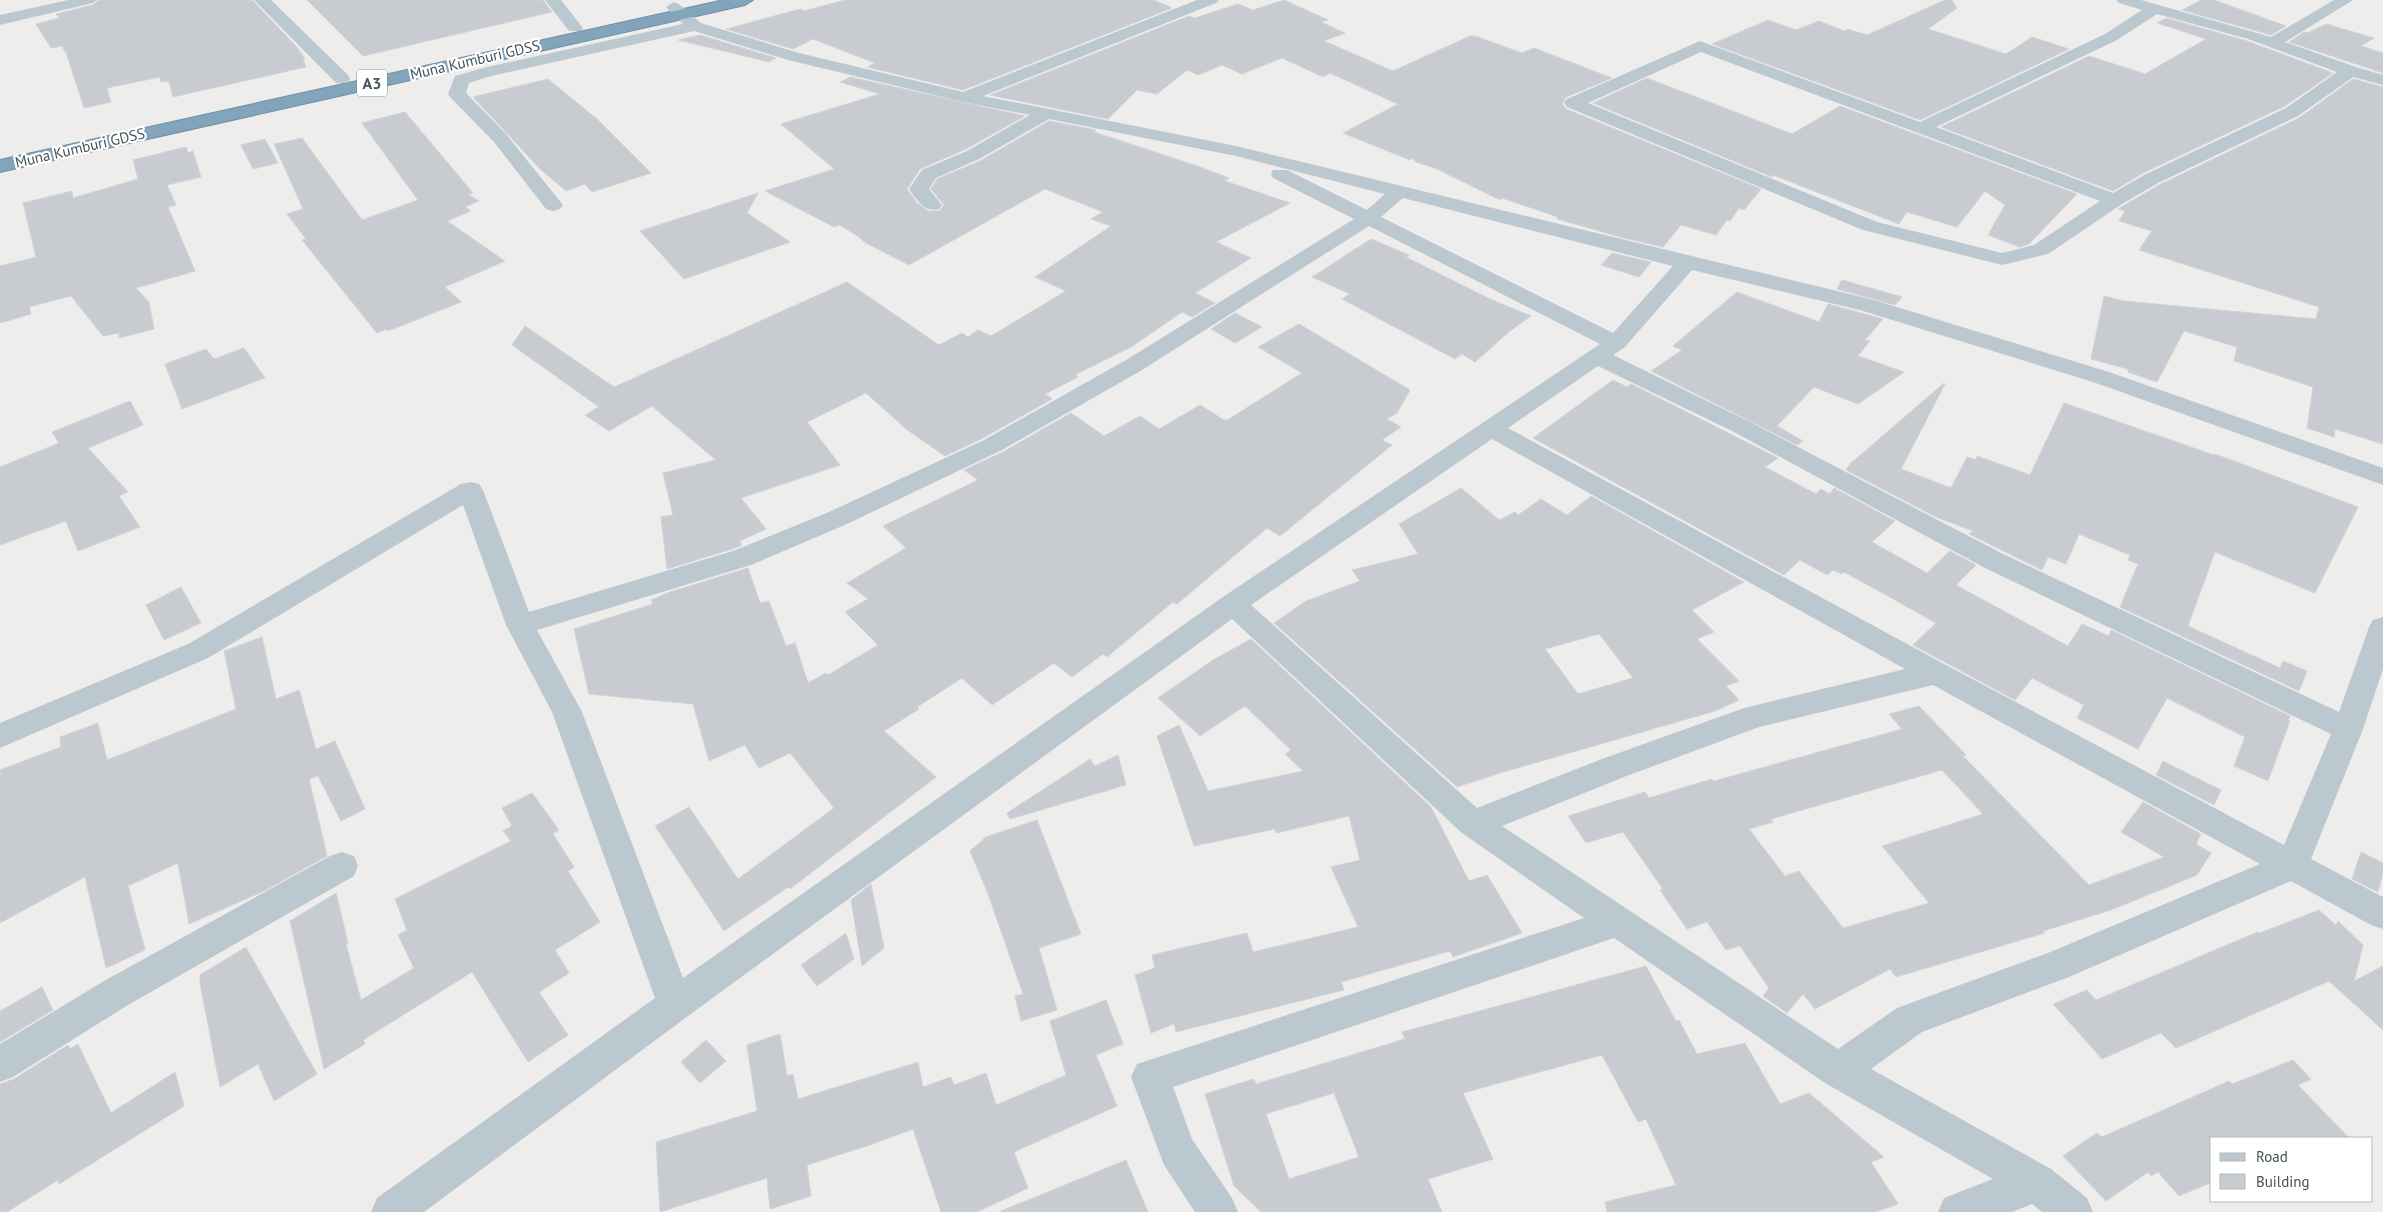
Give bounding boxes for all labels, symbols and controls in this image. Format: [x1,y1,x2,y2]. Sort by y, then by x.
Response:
street label: Muna Kumburi GDSS [408,35,542,84]
road number: A3 [357,70,387,96]
street label: Muna Kumburi GDSS [13,123,147,172]
legend [2210,1137,2373,1202]
text: Road [2256,1147,2288,1166]
text: Building [2256,1172,2310,1191]

